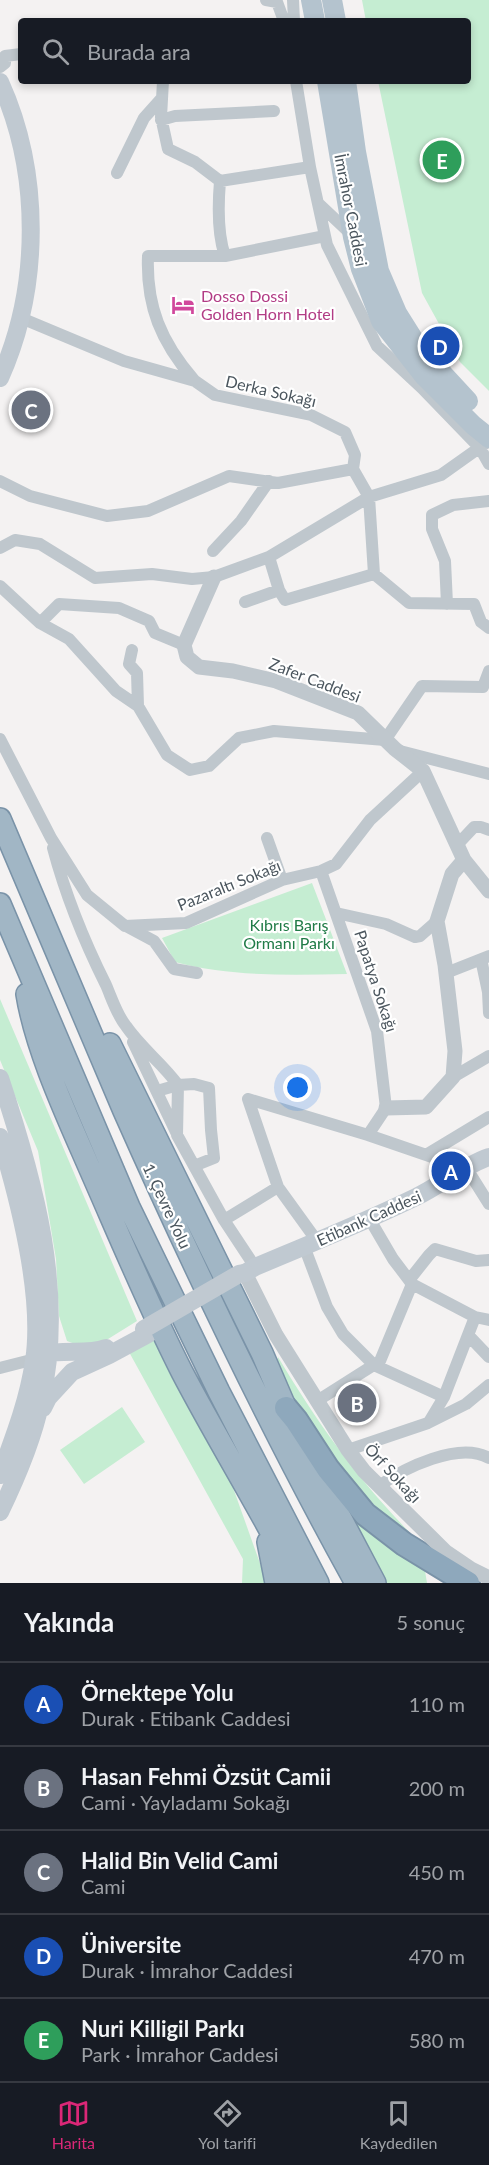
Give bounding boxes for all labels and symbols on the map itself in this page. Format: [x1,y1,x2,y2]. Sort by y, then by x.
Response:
pin: E [422,138,462,182]
street label: İmrahor Caddesi [331,152,372,268]
place label: Dosso Dossi Golden Horn Hotel [201,286,335,323]
hotel icon: Dosso Dossi Golden Horn Hotel [170,292,196,318]
pin: D [420,324,460,368]
street label: Derka Sokağı [224,371,318,410]
pin: C [12,388,51,432]
street label: Zafer Caddesi [267,653,364,706]
street label: Pazaraltı Sokağı [174,855,283,914]
park label: Kıbrıs Barış Ormanı Parkı [243,915,335,952]
street label: Papatya Sokağı [351,928,402,1034]
your location [283,1073,312,1102]
pin: A [432,1148,470,1194]
street label: 1. Çevre Yolu [139,1160,195,1251]
street label: Etibank Caddesi [314,1186,424,1249]
pin: B [338,1380,376,1426]
street label: Örf Sokağı [361,1439,425,1506]

